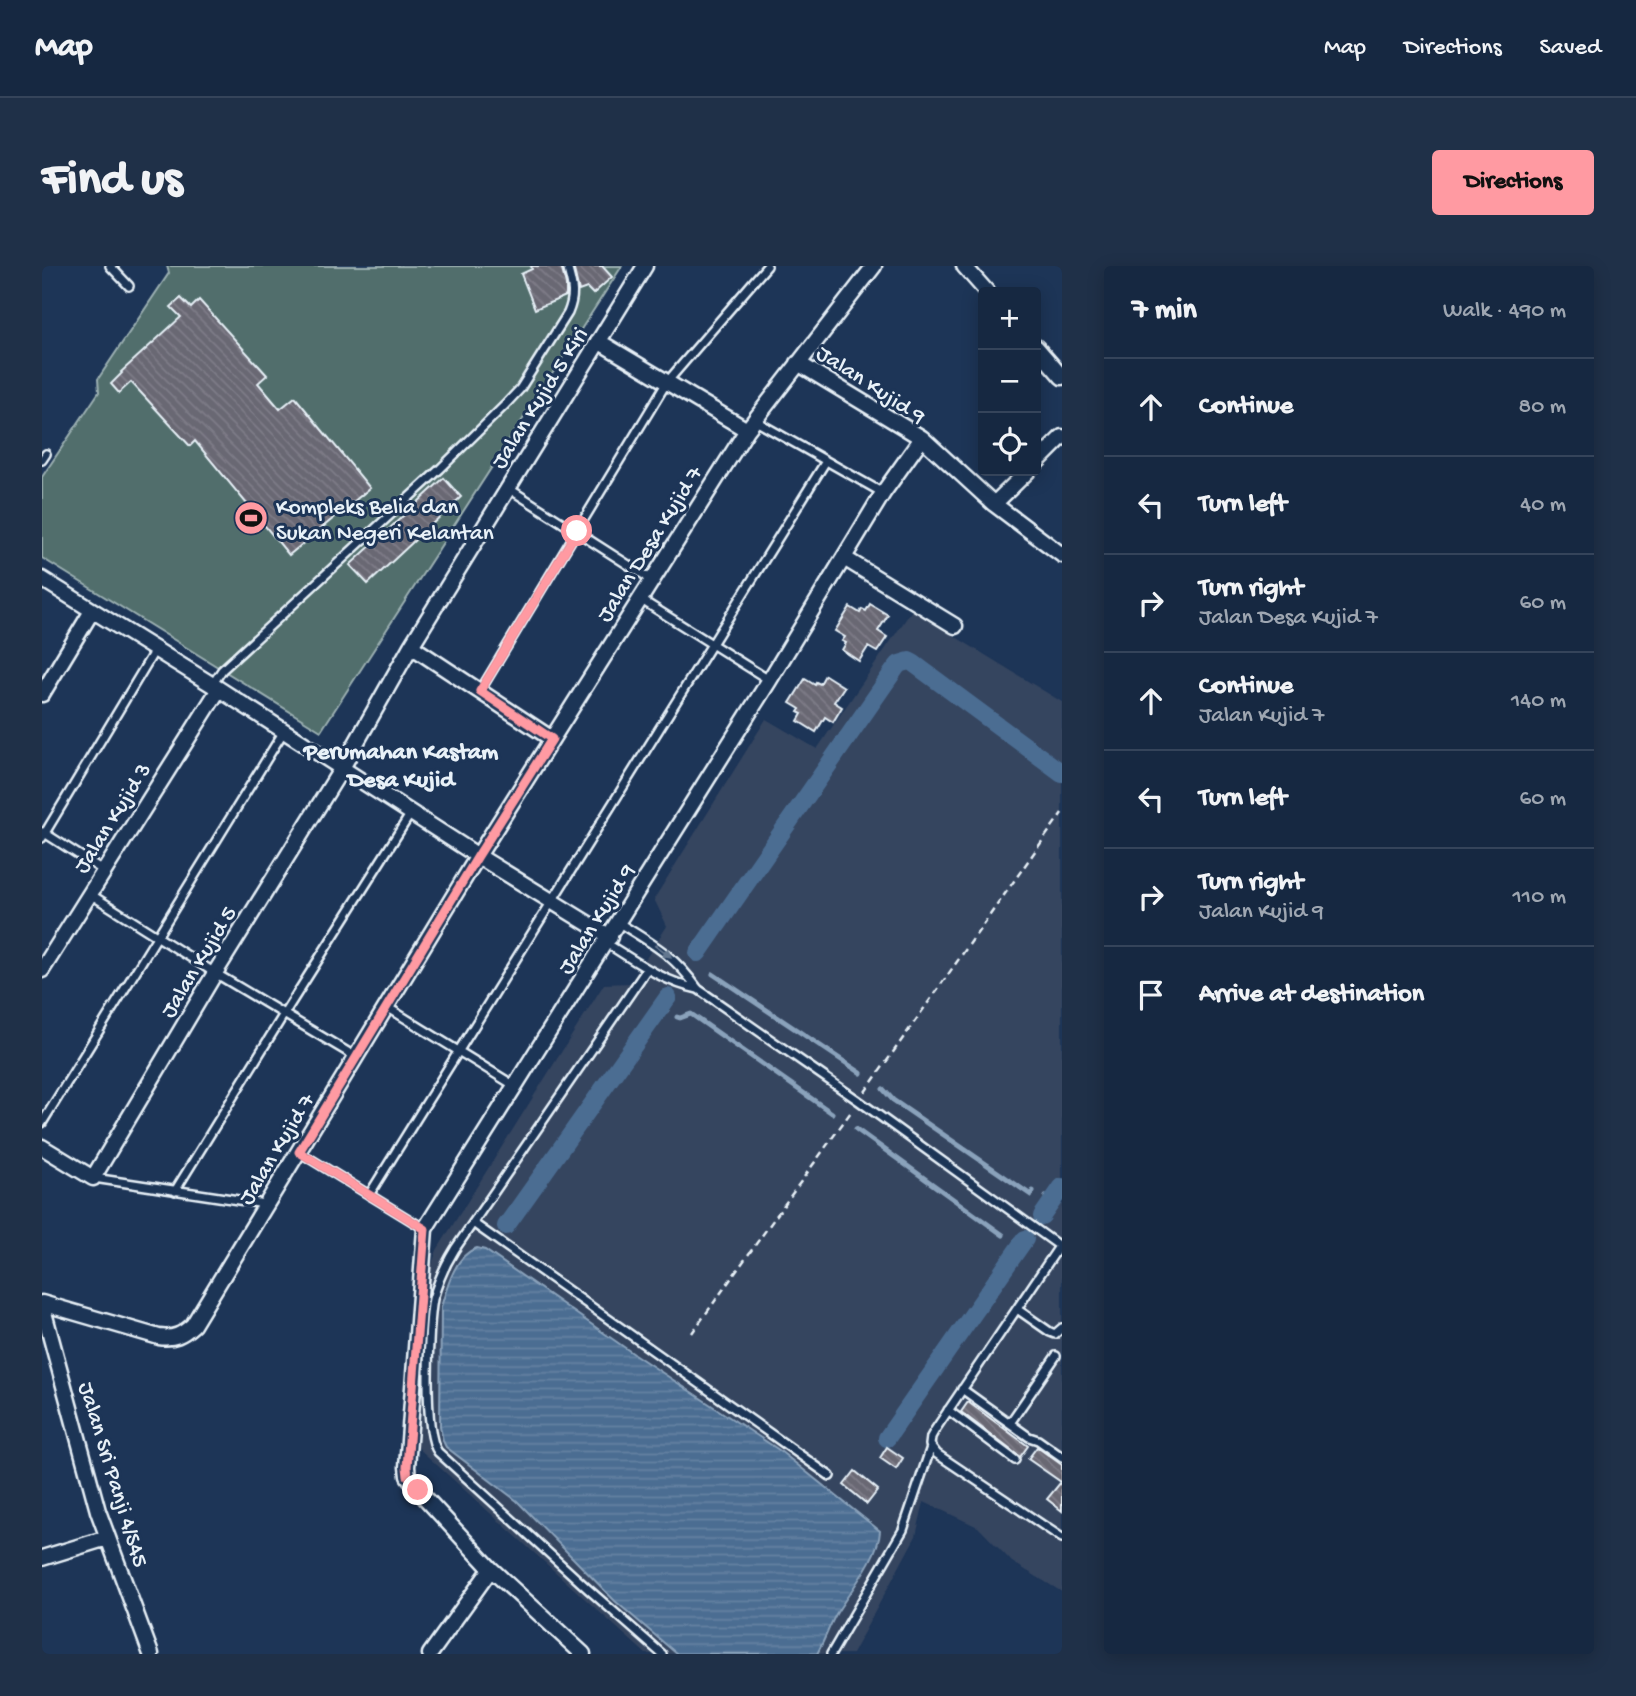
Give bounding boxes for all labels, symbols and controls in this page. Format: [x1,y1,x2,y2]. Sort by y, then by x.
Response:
text: Map [35,29,92,67]
text: Map [1324,34,1366,63]
text: Directions [1404,34,1502,63]
text: Saved [1540,34,1601,63]
button: Directions [1432,150,1594,215]
text: Find us [42,153,182,211]
map controls [978,287,1041,476]
button: + [978,287,1041,350]
text: 7 min [1132,294,1197,329]
text: Walk · 490 m [1443,298,1566,325]
street label: Jalan Kujid 5 Kiri [487,323,595,475]
street label: Jalan Kujid 9 [810,341,930,431]
button: − [978,350,1041,413]
icon: ahead [1132,388,1170,426]
text: Continue [1199,392,1293,423]
text: 80 m [1519,394,1566,421]
button: locate [978,413,1041,476]
street label: Jalan Desa Kujid 7 [592,461,710,628]
icon: left [1132,486,1170,524]
text: Turn left [1199,490,1287,521]
text: 40 m [1520,492,1566,519]
place label: Kompleks Belia dan Sukan Negeri Kelantan [276,495,494,548]
sports icon: Kompleks Belia dan Sukan Negeri Kelantan [232,499,270,537]
route start [561,515,592,546]
text: Turn right [1199,574,1303,605]
icon: right [1132,584,1170,622]
text: 60 m [1520,590,1566,617]
text: Jalan Desa Kujid 7 [1199,605,1378,632]
text: Continue [1199,672,1293,703]
icon: ahead [1132,682,1170,720]
text: 140 m [1511,688,1566,715]
text: Jalan Kujid 7 [1199,703,1324,730]
district label: Perumahan Kastam Desa Kujid [302,739,498,796]
street label: Jalan Kujid 3 [69,759,159,879]
icon: left [1132,780,1170,818]
text: Turn left [1199,784,1287,815]
text: 60 m [1520,786,1566,813]
street label: Jalan Kujid 9 [553,859,643,980]
text: Turn right [1199,868,1303,899]
icon: right [1132,878,1170,916]
text: 110 m [1513,884,1566,911]
text: Jalan Kujid 9 [1199,899,1324,926]
street label: Jalan Kujid 5 [156,902,244,1023]
one-way arrow [653,944,672,958]
icon: arrive [1132,976,1170,1014]
text: Arrive at destination [1199,980,1424,1011]
street label: Jalan Kujid 7 [234,1088,322,1210]
street label: Jalan Sri Panji 4/S45 [71,1379,153,1571]
route end [402,1474,433,1505]

